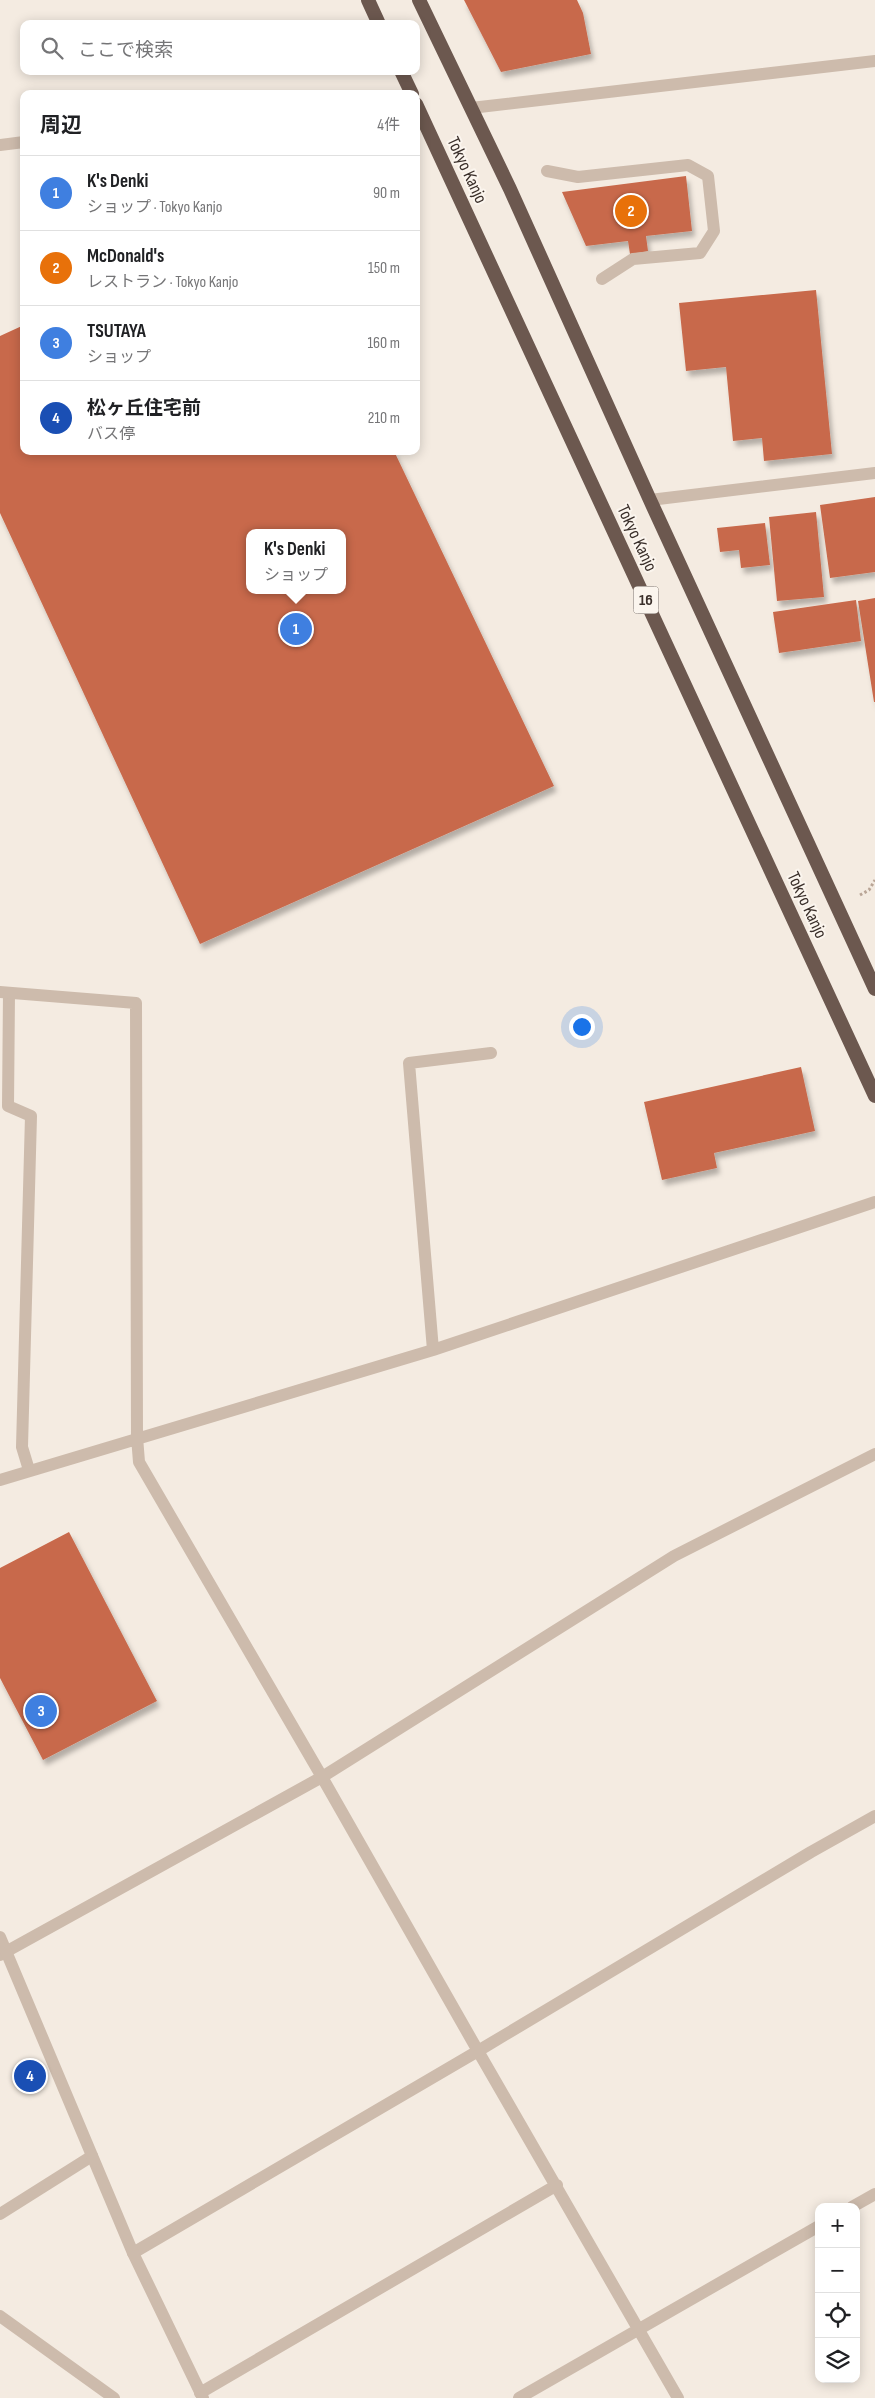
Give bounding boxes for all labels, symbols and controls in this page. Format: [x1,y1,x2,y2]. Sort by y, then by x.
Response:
search box [20,20,420,75]
icon: search [38,34,66,62]
text: ここで検索 [78,39,173,62]
text: 周辺 [40,113,82,138]
text: 4件 [377,116,400,135]
street label: Tokyo Kanjo [442,133,492,207]
text: K's Denki [87,170,148,193]
text: 1 [53,184,59,203]
text: 90 m [373,184,400,203]
pin: 2 [615,192,647,230]
text: ショップ · Tokyo Kanjo [87,198,222,217]
text: McDonald's [87,245,164,268]
text: 2 [52,259,60,278]
text: 150 m [368,259,400,278]
text: レストラン · Tokyo Kanjo [87,273,238,292]
text: TSUTAYA [87,320,146,343]
text: 3 [52,334,60,353]
text: 160 m [367,334,400,353]
text: ショップ [87,348,151,367]
text: 松ヶ丘住宅前 [87,397,201,420]
text: 4 [52,409,60,428]
text: 210 m [368,409,400,428]
text: バス停 [87,425,135,444]
street label: Tokyo Kanjo [612,501,662,575]
popup [246,529,346,594]
text: K's Denki [264,538,325,561]
text: ショップ [264,566,328,585]
road number: 16 [634,586,658,614]
pin: 1 [280,610,312,648]
street label: Tokyo Kanjo [782,868,832,942]
your location [569,1014,595,1040]
pin: 3 [25,1692,57,1730]
pin: 4 [14,2057,46,2095]
map controls [815,2203,860,2383]
button: + [815,2203,860,2248]
button: − [815,2248,860,2293]
button: locate [815,2293,860,2338]
button: layers [815,2338,860,2383]

